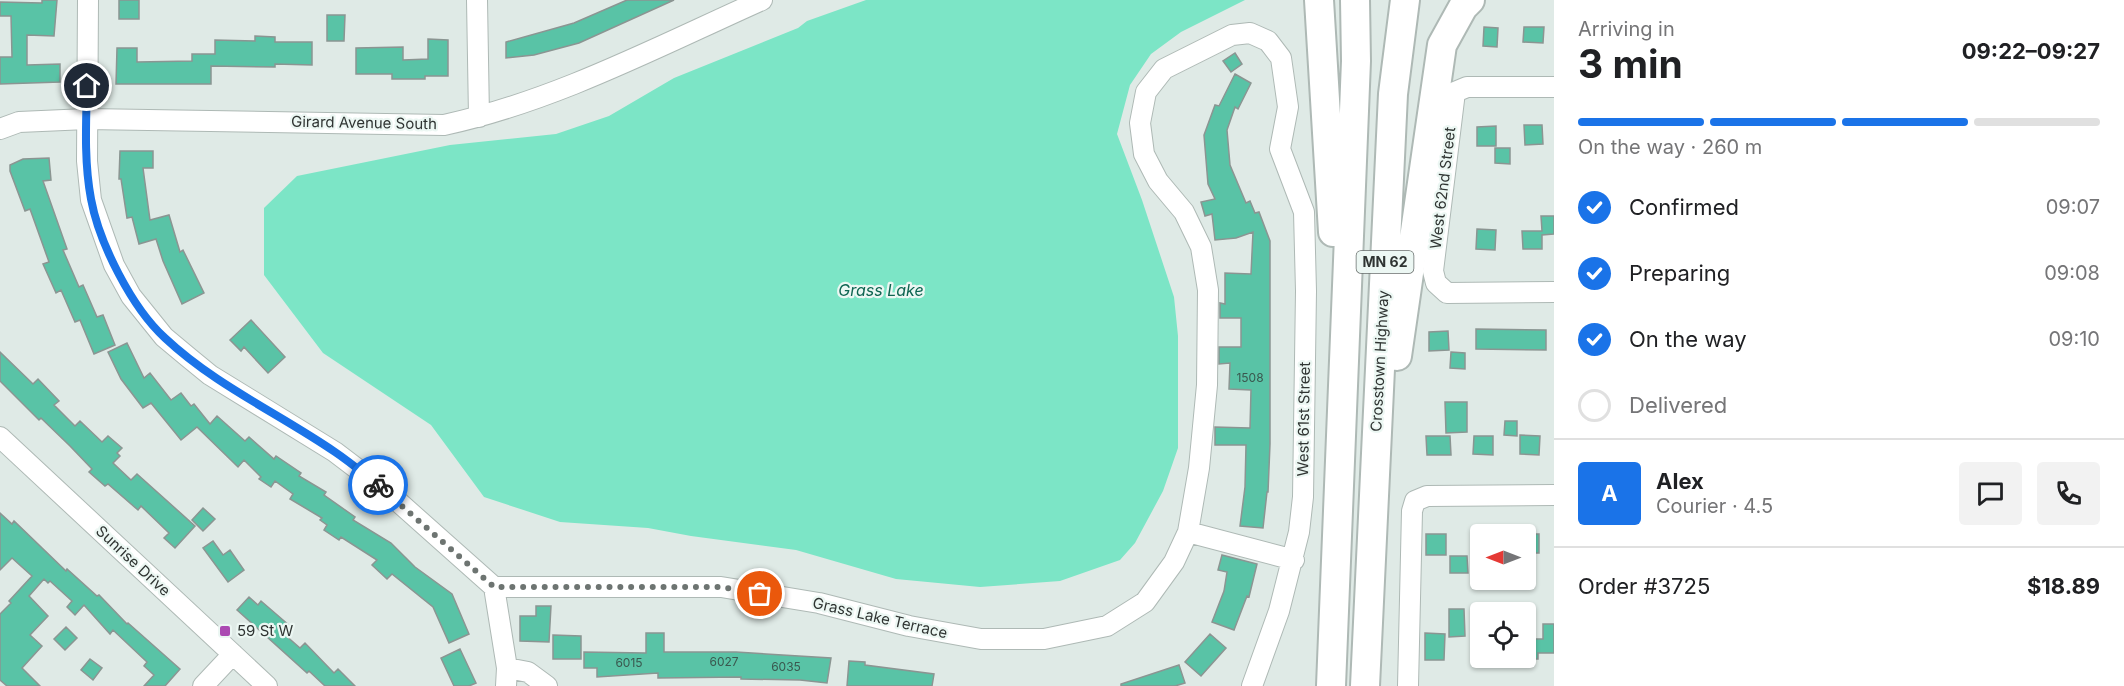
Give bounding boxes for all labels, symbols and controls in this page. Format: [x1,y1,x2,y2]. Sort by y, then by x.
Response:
text: Arriving in [1578,17,1675,41]
text: 09:22–09:27 [1962,38,2100,64]
text: 3 min [1578,40,1683,87]
pin [61,60,112,111]
icon: home [70,69,103,102]
street label: Girard Avenue South [291,112,437,133]
street label: West 62nd Street [1426,126,1459,250]
text: On the way · 260 m [1578,135,1762,159]
icon: check [1578,191,1611,224]
text: Confirmed [1629,194,1739,220]
text: 09:07 [2046,195,2100,219]
road number: MN 62 [1356,251,1414,273]
icon: check [1578,257,1611,290]
text: Preparing [1629,260,1730,286]
text: 09:08 [2044,261,2100,285]
water label: Grass Lake [838,280,924,300]
street label: Crosstown Highway [1366,289,1393,432]
icon: check [1578,323,1611,356]
text: On the way [1629,326,1747,352]
text: 09:10 [2048,327,2100,351]
street label: West 61st Street [1293,361,1314,476]
house number: 1508 [1236,370,1264,385]
text: Delivered [1629,392,1727,418]
courier [348,455,408,515]
button: chat [1959,462,2022,525]
button: phone [2037,462,2100,525]
text: Alex [1656,468,1704,494]
icon: bike [362,469,395,502]
text: A [1601,480,1618,506]
text: Courier · 4.5 [1656,494,1773,518]
street label: Sunrise Drive [92,521,175,600]
north arrow [1470,524,1536,590]
map controls [1470,524,1536,668]
pin [734,568,785,619]
text: Order #3725 [1578,573,1710,599]
text: $18.89 [2027,573,2100,599]
icon: bag [743,577,776,610]
street label: Grass Lake Terrace [811,593,949,642]
button: locate [1470,602,1536,668]
place label: 59 St W [237,621,293,640]
marker: 59 St W [218,624,232,638]
house number: 6027 [709,654,739,669]
house number: 6015 [615,655,643,670]
house number: 6035 [771,659,801,674]

